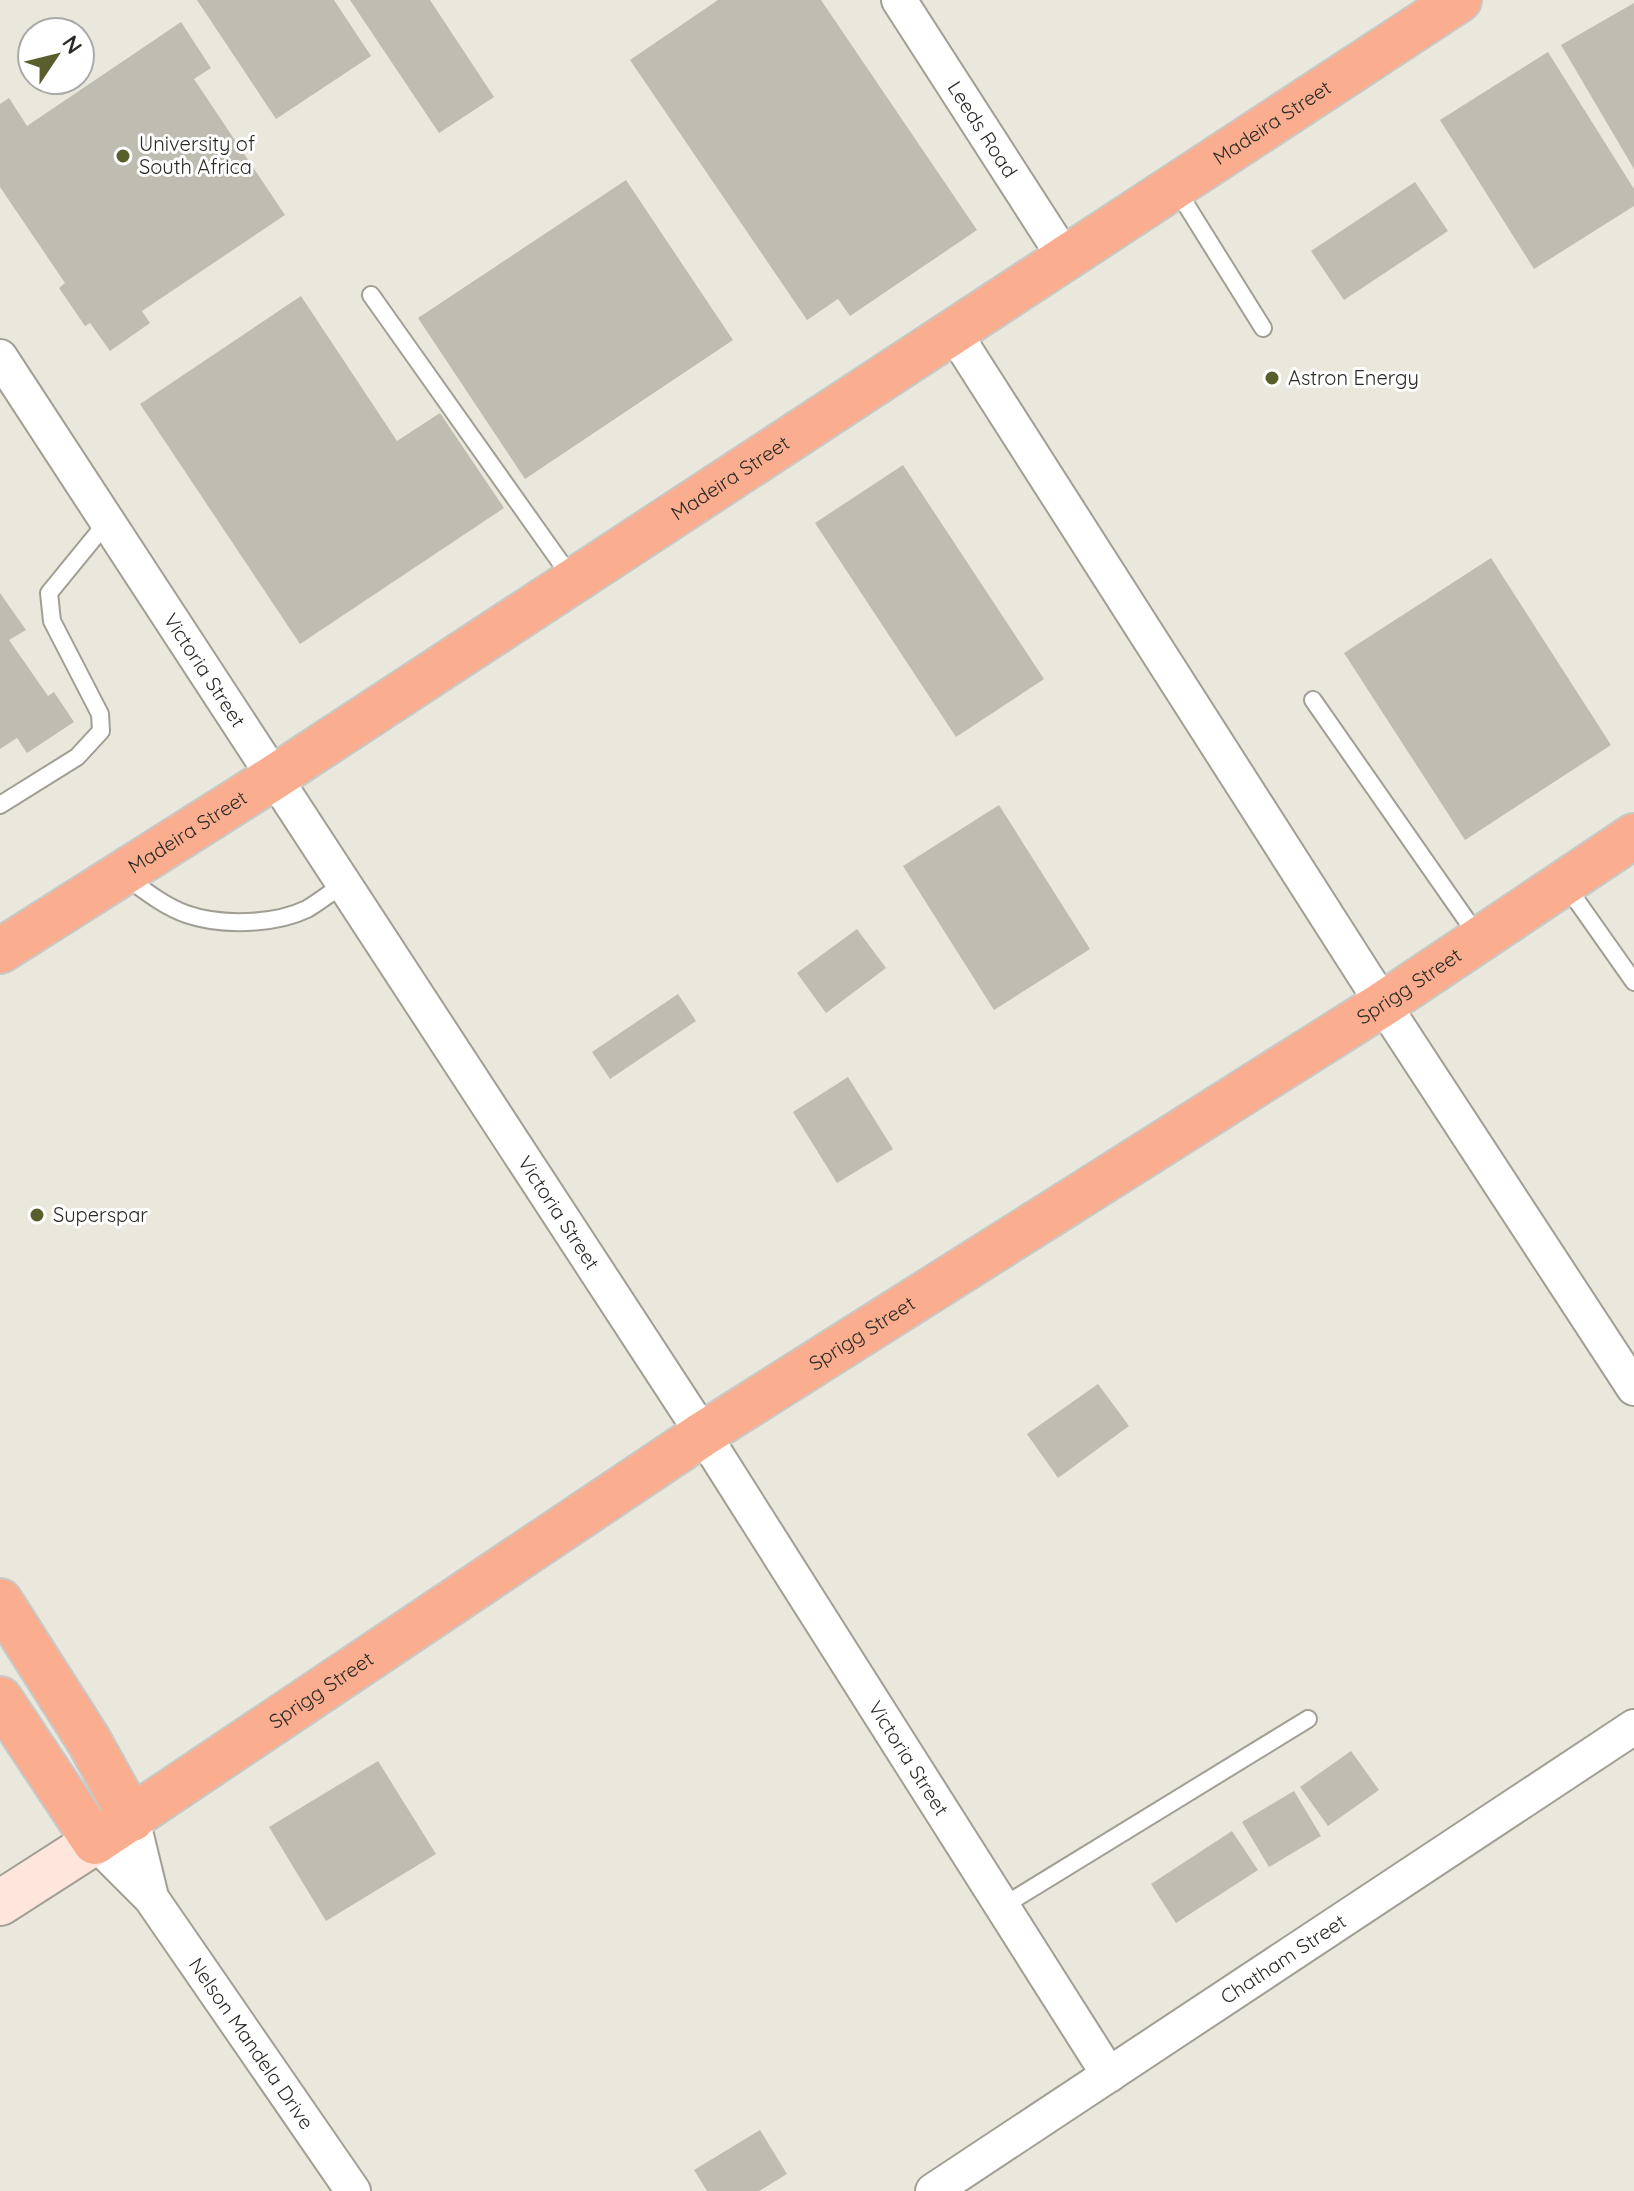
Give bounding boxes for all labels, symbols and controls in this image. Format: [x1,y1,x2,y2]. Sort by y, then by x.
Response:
north arrow [16,16,96,96]
text: N [56,30,88,59]
street label: Madeira Street [1208,74,1336,170]
street label: Leeds Road [943,76,1023,182]
place label: University of South Africa [139,131,255,179]
marker: University of South Africa [114,147,132,165]
place label: Astron Energy [1288,365,1419,390]
marker: Astron Energy [1263,369,1281,387]
street label: Madeira Street [666,430,794,525]
street label: Victoria Street [159,608,251,732]
street label: Madeira Street [123,785,252,879]
street label: Sprigg Street [1352,942,1466,1029]
street label: Victoria Street [513,1151,605,1274]
place label: Superspar [53,1202,148,1227]
marker: Superspar [28,1206,46,1224]
street label: Sprigg Street [804,1290,920,1376]
street label: Sprigg Street [264,1646,378,1734]
street label: Victoria Street [863,1696,955,1820]
street label: Chatham Street [1215,1908,1351,2009]
street label: Nelson Mandela Drive [184,1953,320,2134]

